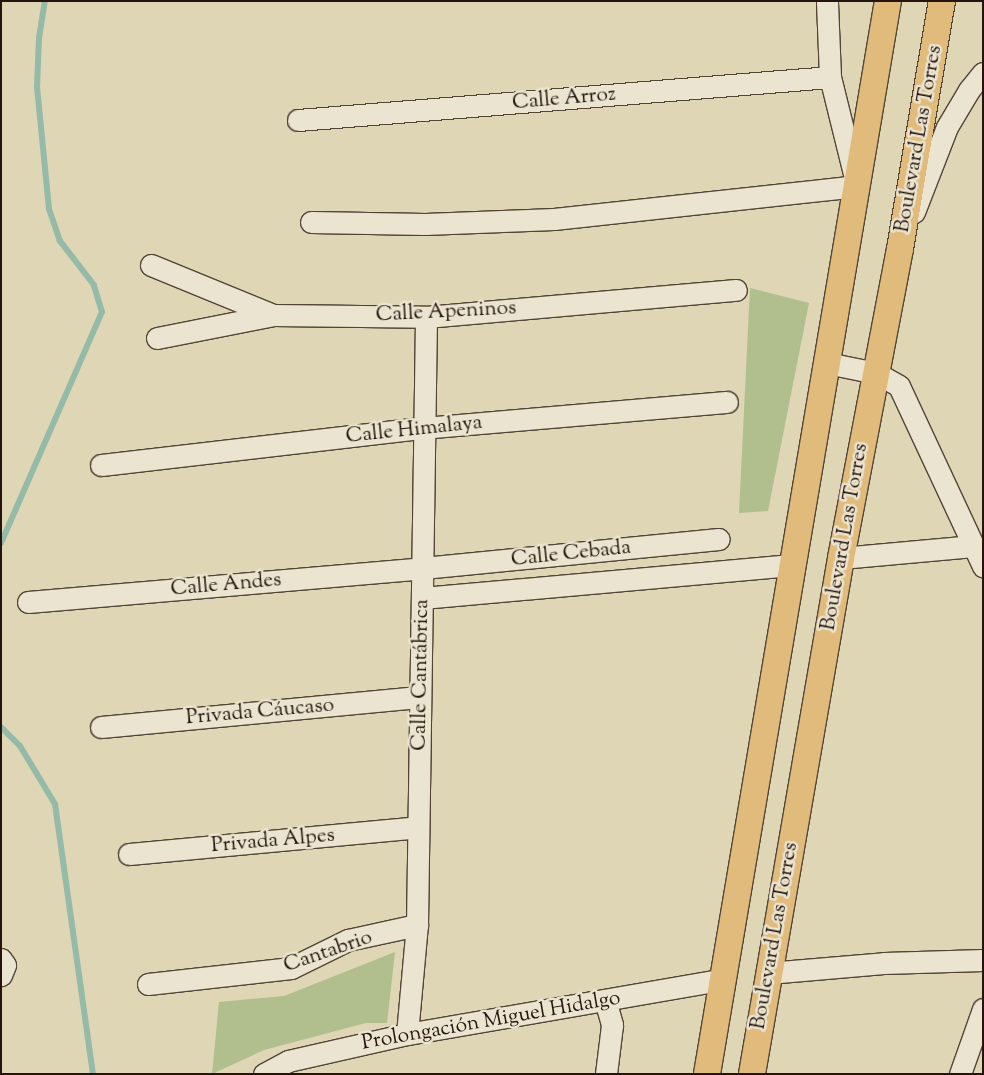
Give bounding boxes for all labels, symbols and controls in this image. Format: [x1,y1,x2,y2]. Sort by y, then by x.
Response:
street label: Boulevard Las Torres [890,43,948,235]
street label: Calle Arroz [511,82,617,116]
street label: Calle Apeninos [375,296,517,328]
street label: Calle Himalaya [345,410,483,450]
street label: Boulevard Las Torres [816,441,874,633]
street label: Calle Cebada [510,535,632,573]
street label: Calle Andes [170,568,282,602]
street label: Calle Cantábrica [407,599,435,751]
street label: Privada Cáucaso [185,693,335,731]
street label: Privada Alpes [210,823,336,859]
street label: Boulevard Las Torres [746,840,804,1032]
street label: Cantabrio [280,925,376,979]
street label: Prolongación Miguel Hidalgo [360,986,622,1056]

